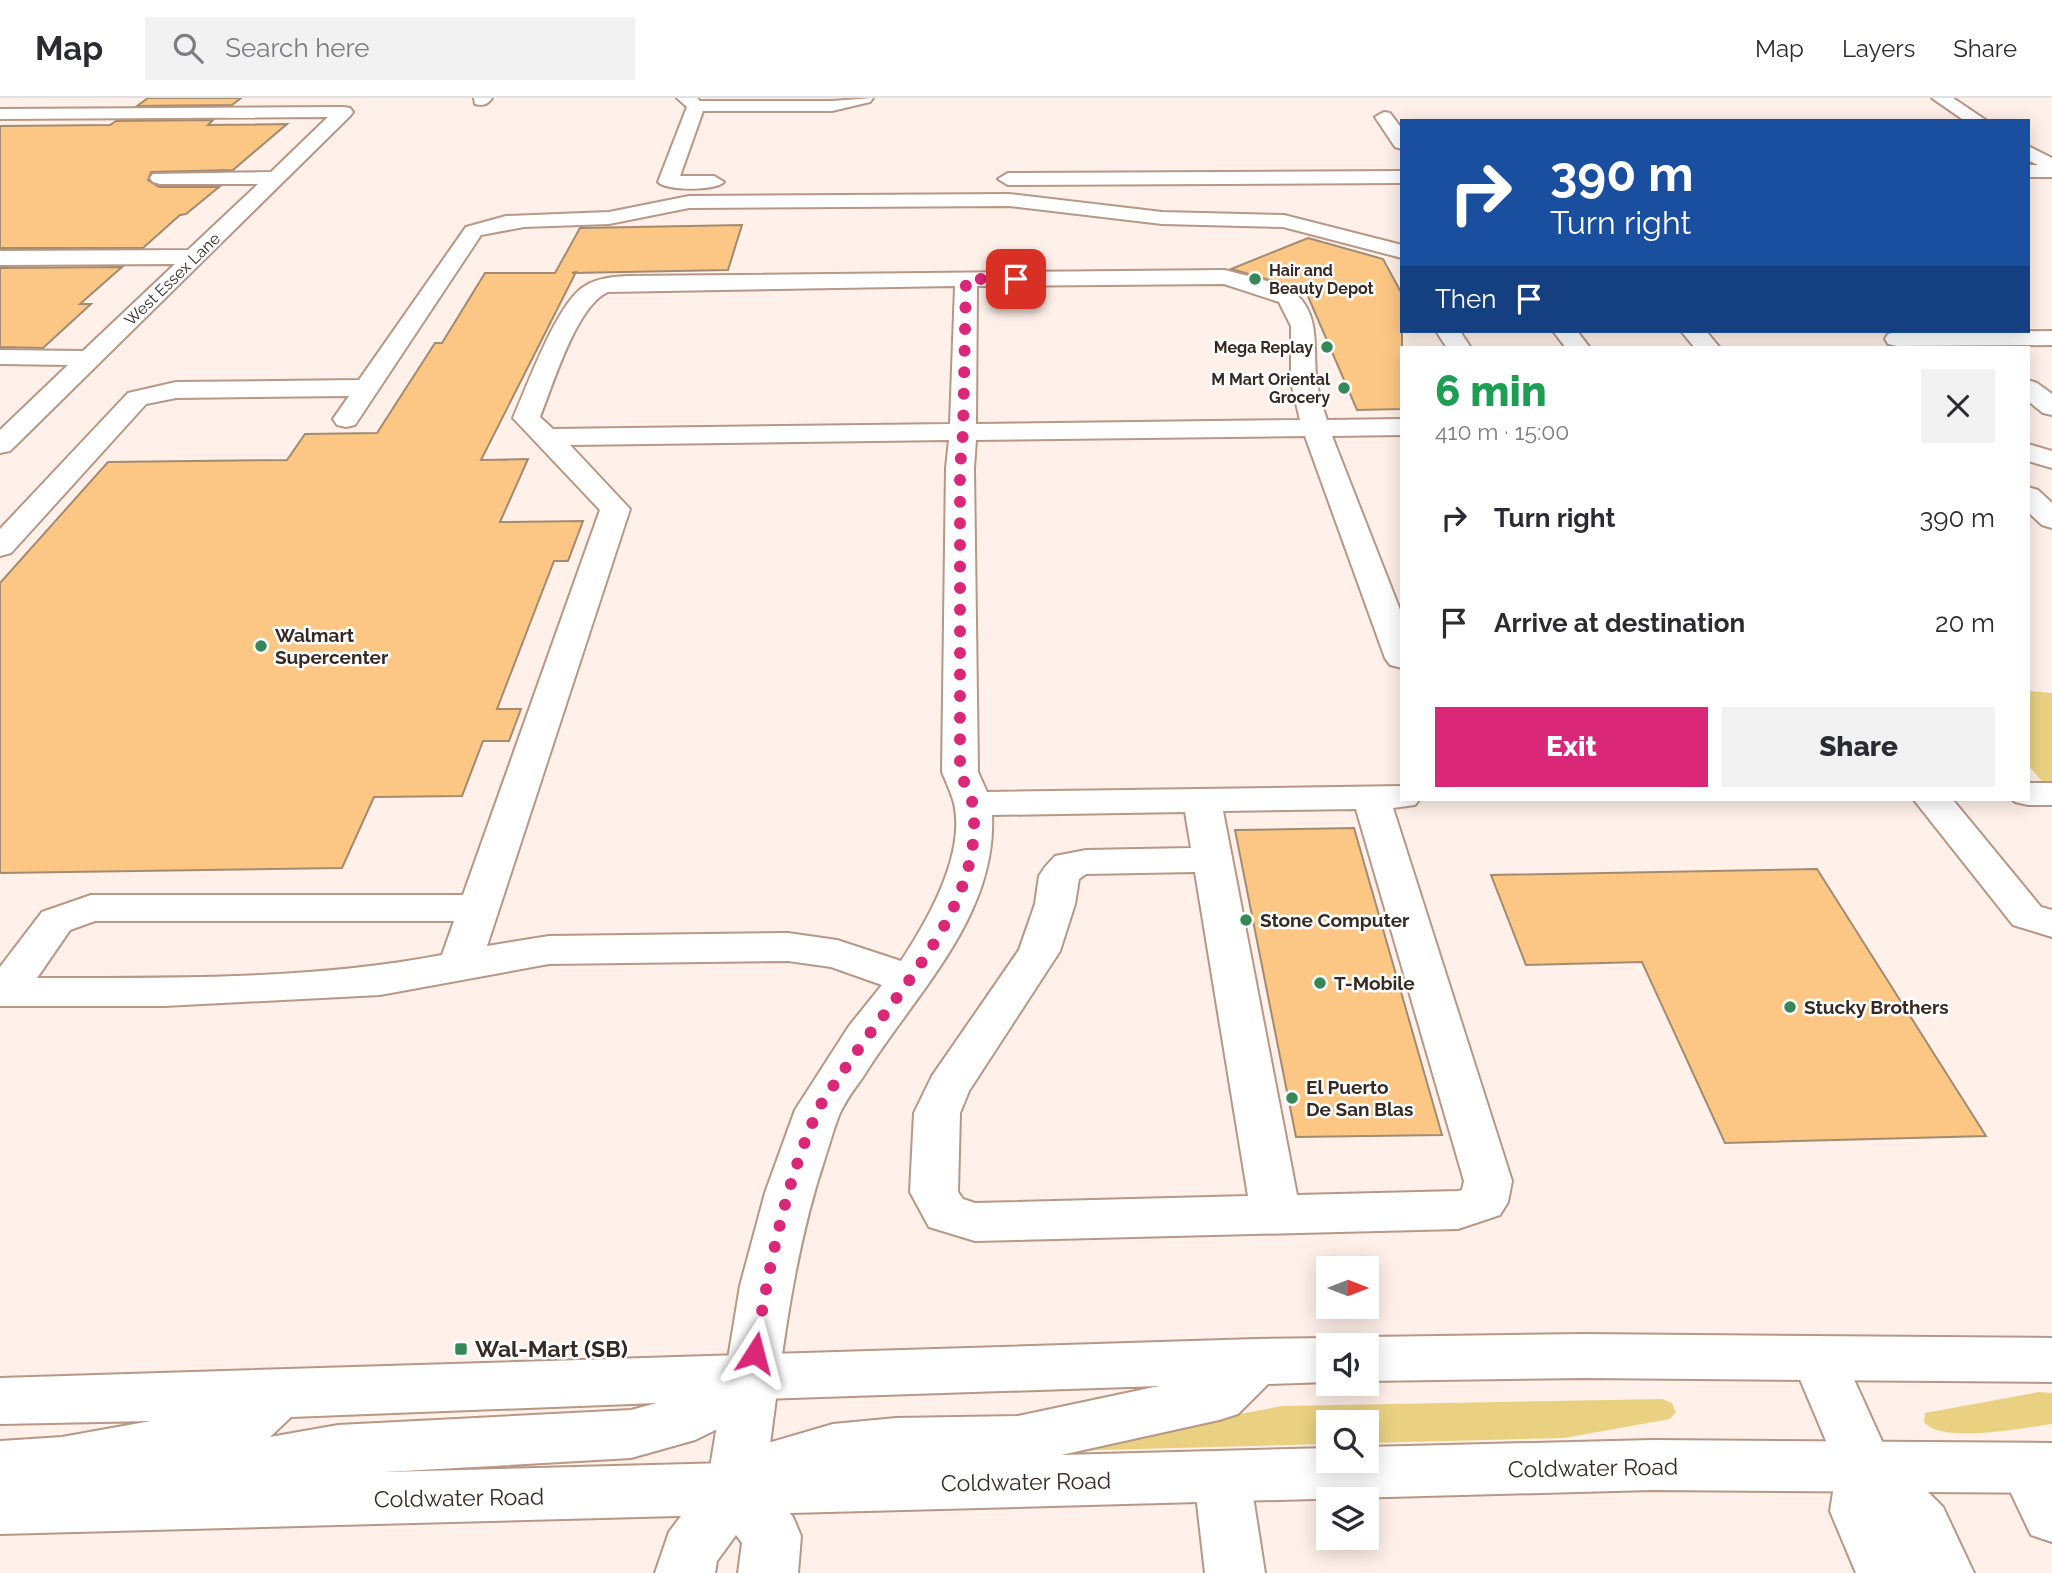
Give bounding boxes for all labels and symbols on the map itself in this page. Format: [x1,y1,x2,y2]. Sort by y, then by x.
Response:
street label: West Essex Lane [121,229,224,330]
pin [986,249,1046,309]
place label: Hair and Beauty Depot [1269,261,1374,298]
marker: Hair and Beauty Depot [1247,271,1263,287]
place label: Mega Replay [1214,338,1313,357]
marker: Mega Replay [1319,339,1335,355]
place label: M Mart Oriental Grocery [1211,370,1331,407]
marker: M Mart Oriental Grocery [1336,380,1352,396]
place label: Walmart Supercenter [275,624,389,668]
marker: Walmart Supercenter [253,638,269,654]
place label: Stone Computer [1260,909,1410,931]
marker: Stone Computer [1238,912,1254,928]
place label: T-Mobile [1334,972,1415,994]
marker: T-Mobile [1312,975,1328,991]
place label: Stucky Brothers [1804,996,1949,1018]
marker: Stucky Brothers [1782,999,1798,1015]
place label: El Puerto De San Blas [1306,1076,1413,1120]
marker: El Puerto De San Blas [1284,1090,1300,1106]
north arrow [1316,1256,1379,1320]
position arrow [718,1316,792,1390]
place label: Wal-Mart (SB) [475,1335,628,1362]
marker: Wal-Mart (SB) [453,1341,469,1357]
street label: Coldwater Road [1508,1453,1678,1482]
street label: Coldwater Road [941,1467,1111,1496]
street label: Coldwater Road [374,1483,544,1512]

